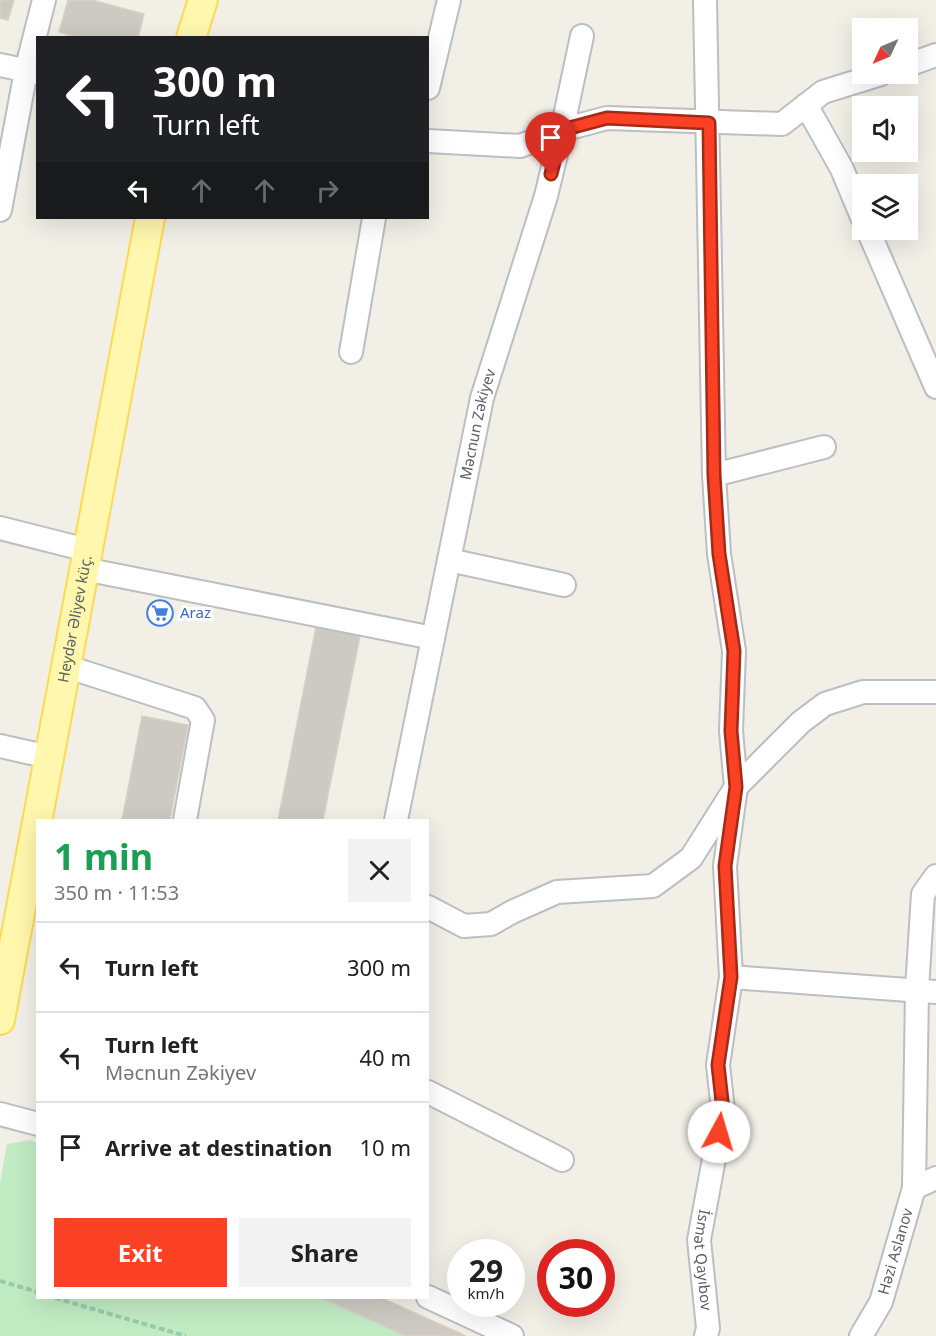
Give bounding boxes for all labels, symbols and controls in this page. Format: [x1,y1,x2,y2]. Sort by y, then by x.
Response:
north arrow [852,18,918,84]
map controls [852,18,918,240]
text: 300 m [153,52,277,109]
icon: left [54,60,132,138]
button: sound [852,96,918,162]
text: Turn left [153,106,259,143]
pin [525,112,576,174]
icon: arrive [534,121,567,154]
icon: left [122,174,155,207]
icon: ahead [185,174,218,207]
icon: ahead [248,174,281,207]
icon: right [311,174,344,207]
button: layers [852,174,918,240]
street label: Məcnun Zəkiyev [455,366,500,482]
street label: Heydər Əliyev küç. [52,553,96,684]
supermarket icon: Araz [145,598,175,628]
place label: Araz [180,602,211,622]
text: 1 min [54,832,153,881]
button: close [348,839,411,902]
text: 350 m · 11:53 [54,879,179,906]
icon: left [54,951,87,984]
text: Turn left [105,952,199,982]
text: 300 m [347,952,411,982]
text: Turn left [105,1029,199,1059]
icon: left [54,1041,87,1074]
text: 40 m [360,1042,411,1072]
text: Məcnun Zəkiyev [105,1059,256,1086]
position arrow [687,1100,751,1164]
icon: arrive [54,1131,87,1164]
text: Arrive at destination [105,1132,332,1162]
text: 10 m [360,1132,411,1162]
street label: Həzi Aslanov [873,1205,917,1297]
street label: İsmət Qayıbov [689,1208,717,1312]
button: Exit [54,1218,227,1287]
button: Share [239,1218,411,1287]
speed limit sign: 30 [537,1239,615,1317]
text: 29 [469,1250,503,1291]
text: km/h [468,1283,504,1303]

